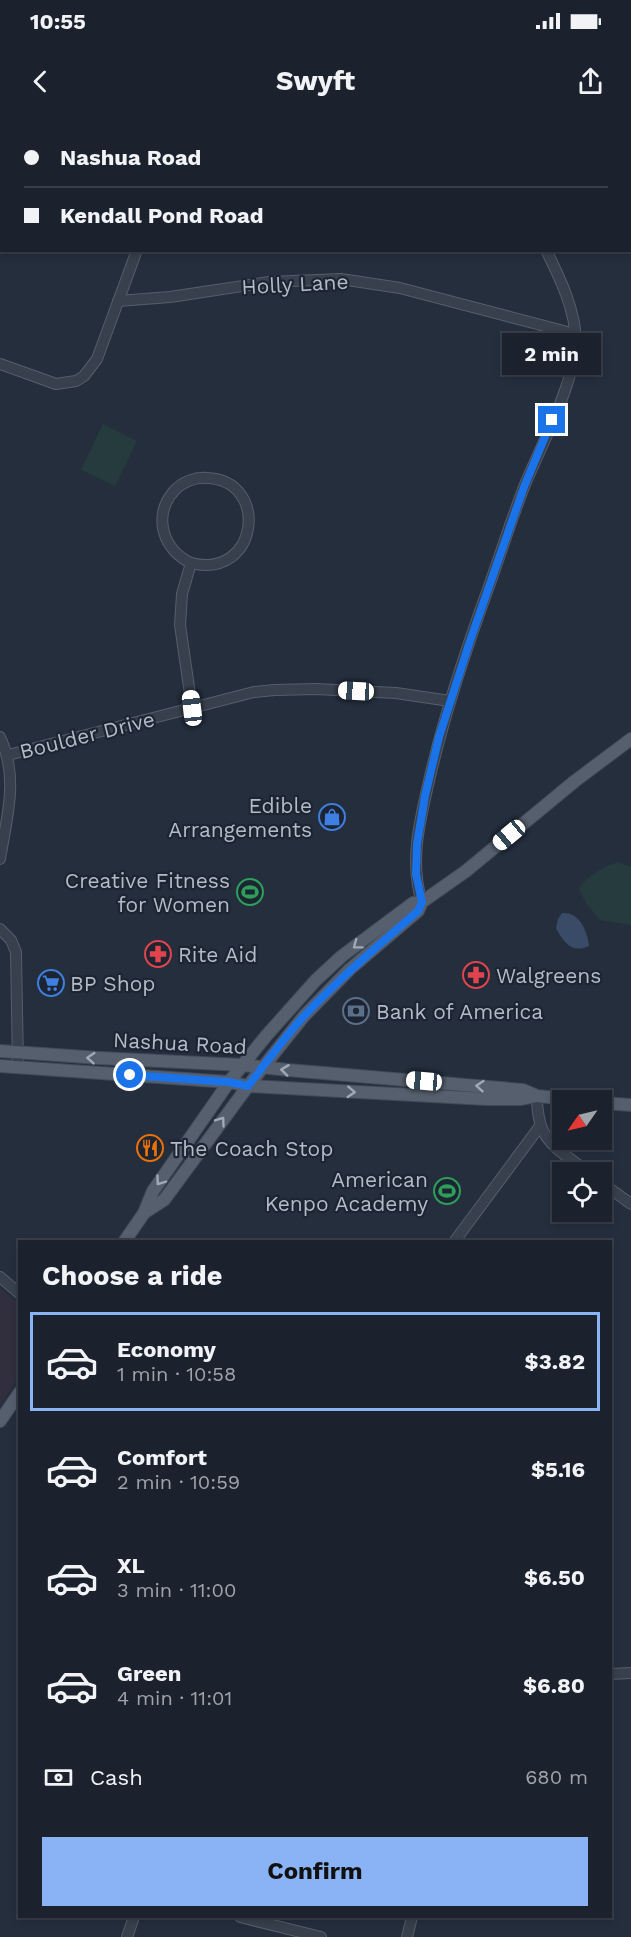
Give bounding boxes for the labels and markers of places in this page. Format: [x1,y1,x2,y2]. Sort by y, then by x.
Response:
place label: Edible Arrangements [168,793,312,842]
shop icon: Edible Arrangements [317,802,347,832]
place label: Creative Fitness for Women [65,868,230,917]
sports icon: Creative Fitness for Women [235,877,265,907]
pharmacy icon: Rite Aid [143,939,173,969]
place label: Rite Aid [178,942,257,967]
pharmacy icon: Walgreens [461,960,491,990]
place label: Walgreens [496,963,601,988]
supermarket icon: BP Shop [36,968,66,998]
place label: BP Shop [70,971,155,996]
bank icon: Bank of America [341,996,371,1026]
place label: Bank of America [376,999,543,1024]
restaurant icon: The Coach Stop [135,1133,165,1163]
place label: The Coach Stop [170,1136,333,1161]
place label: American Kenpo Academy [265,1167,428,1216]
sports icon: American Kenpo Academy [432,1176,462,1206]

